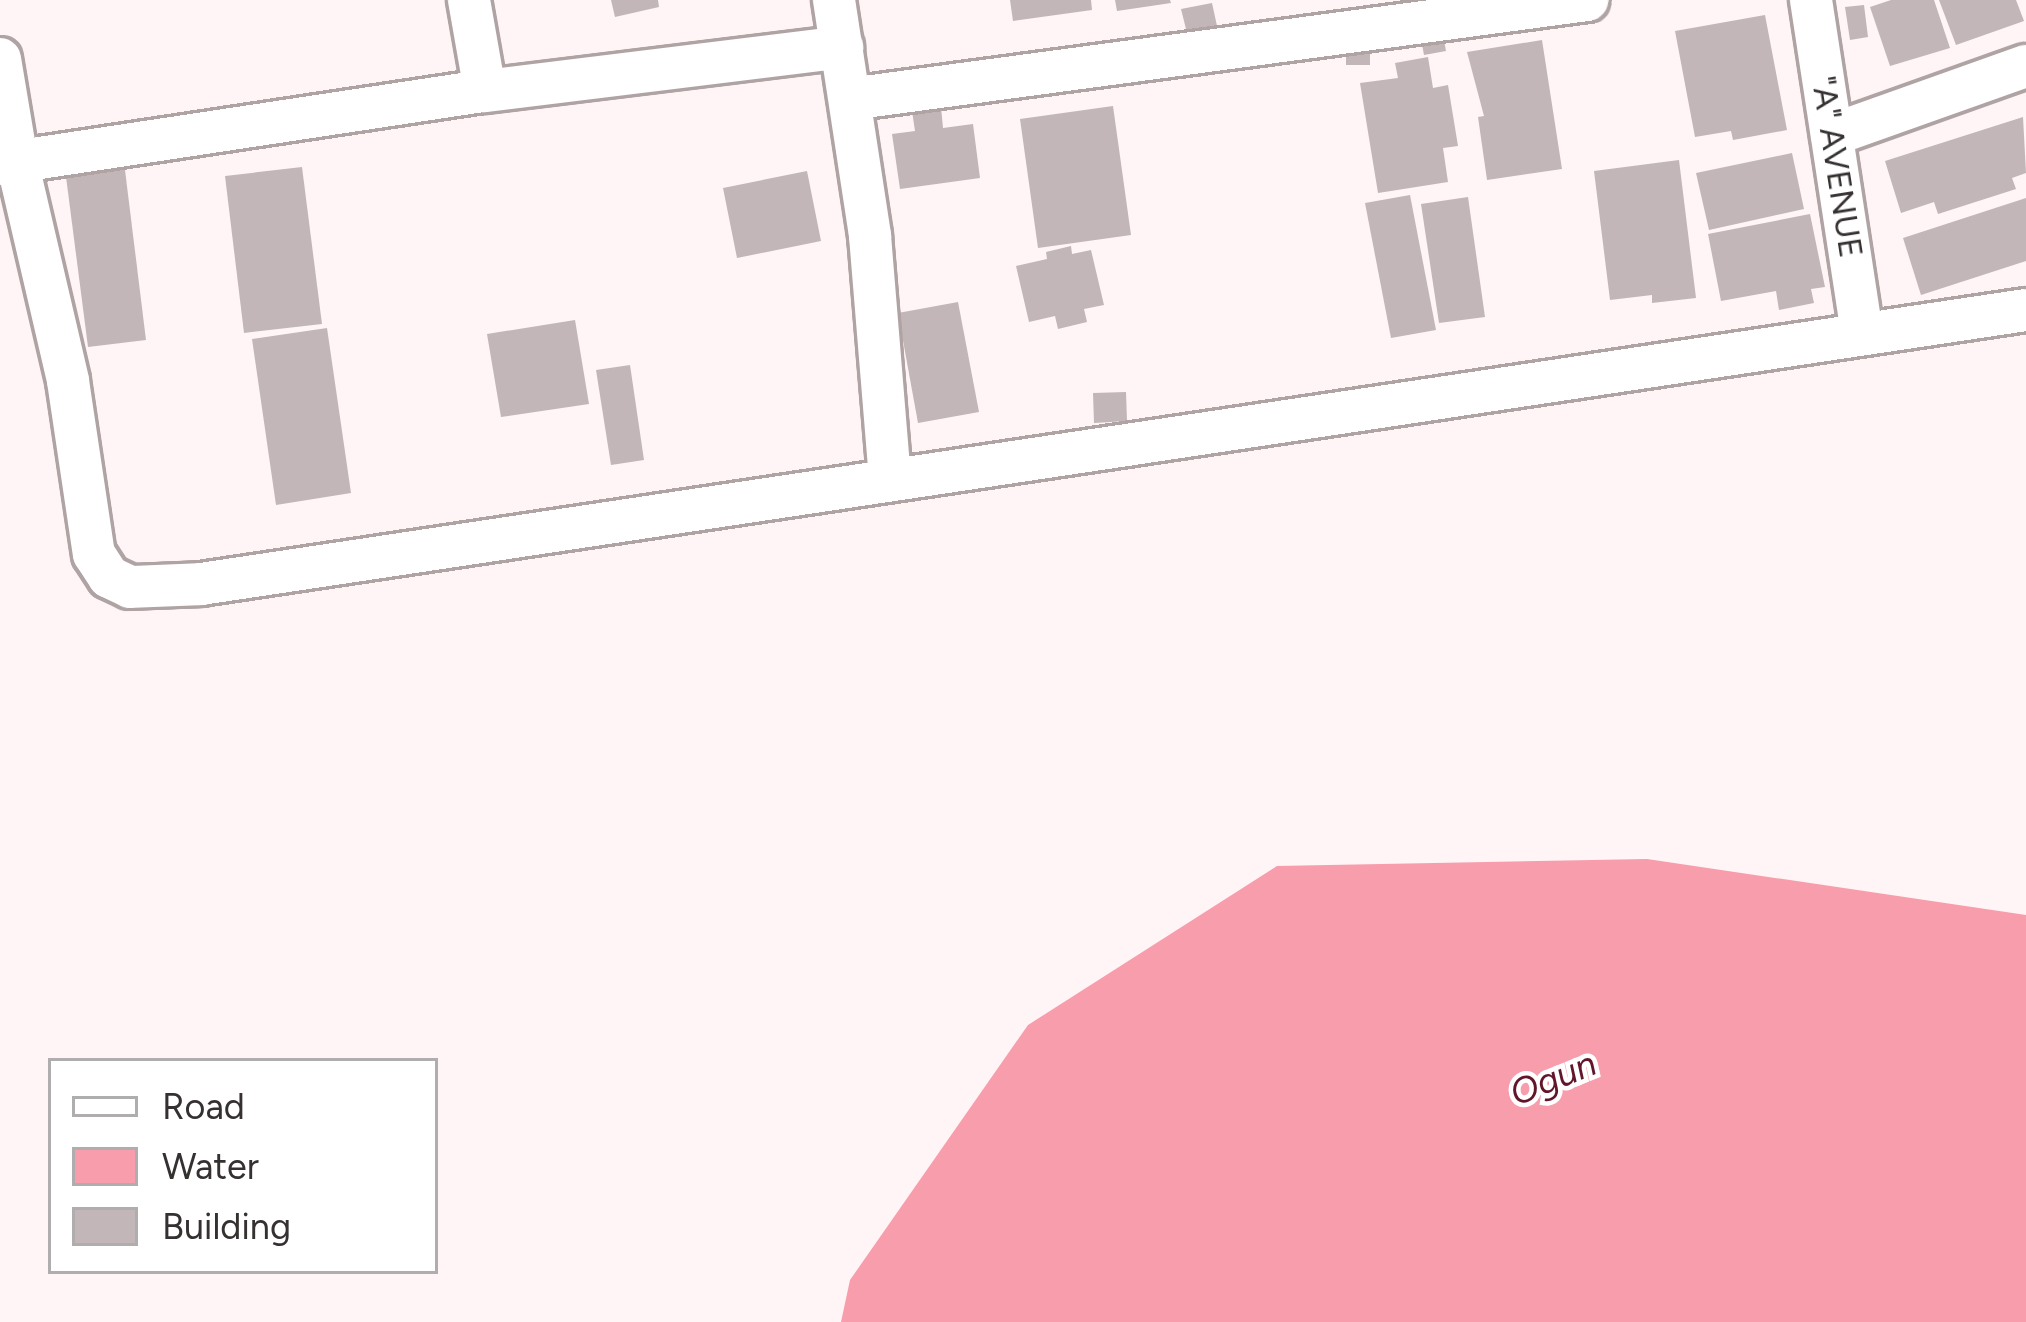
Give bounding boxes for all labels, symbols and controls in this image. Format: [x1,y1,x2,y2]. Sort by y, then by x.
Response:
street label: "A" AVENUE [1803,73,1871,261]
water label: Ogun [1504,1041,1602,1115]
legend [48,1058,438,1274]
text: Road [162,1085,245,1128]
text: Water [162,1145,259,1188]
text: Building [162,1205,291,1248]

